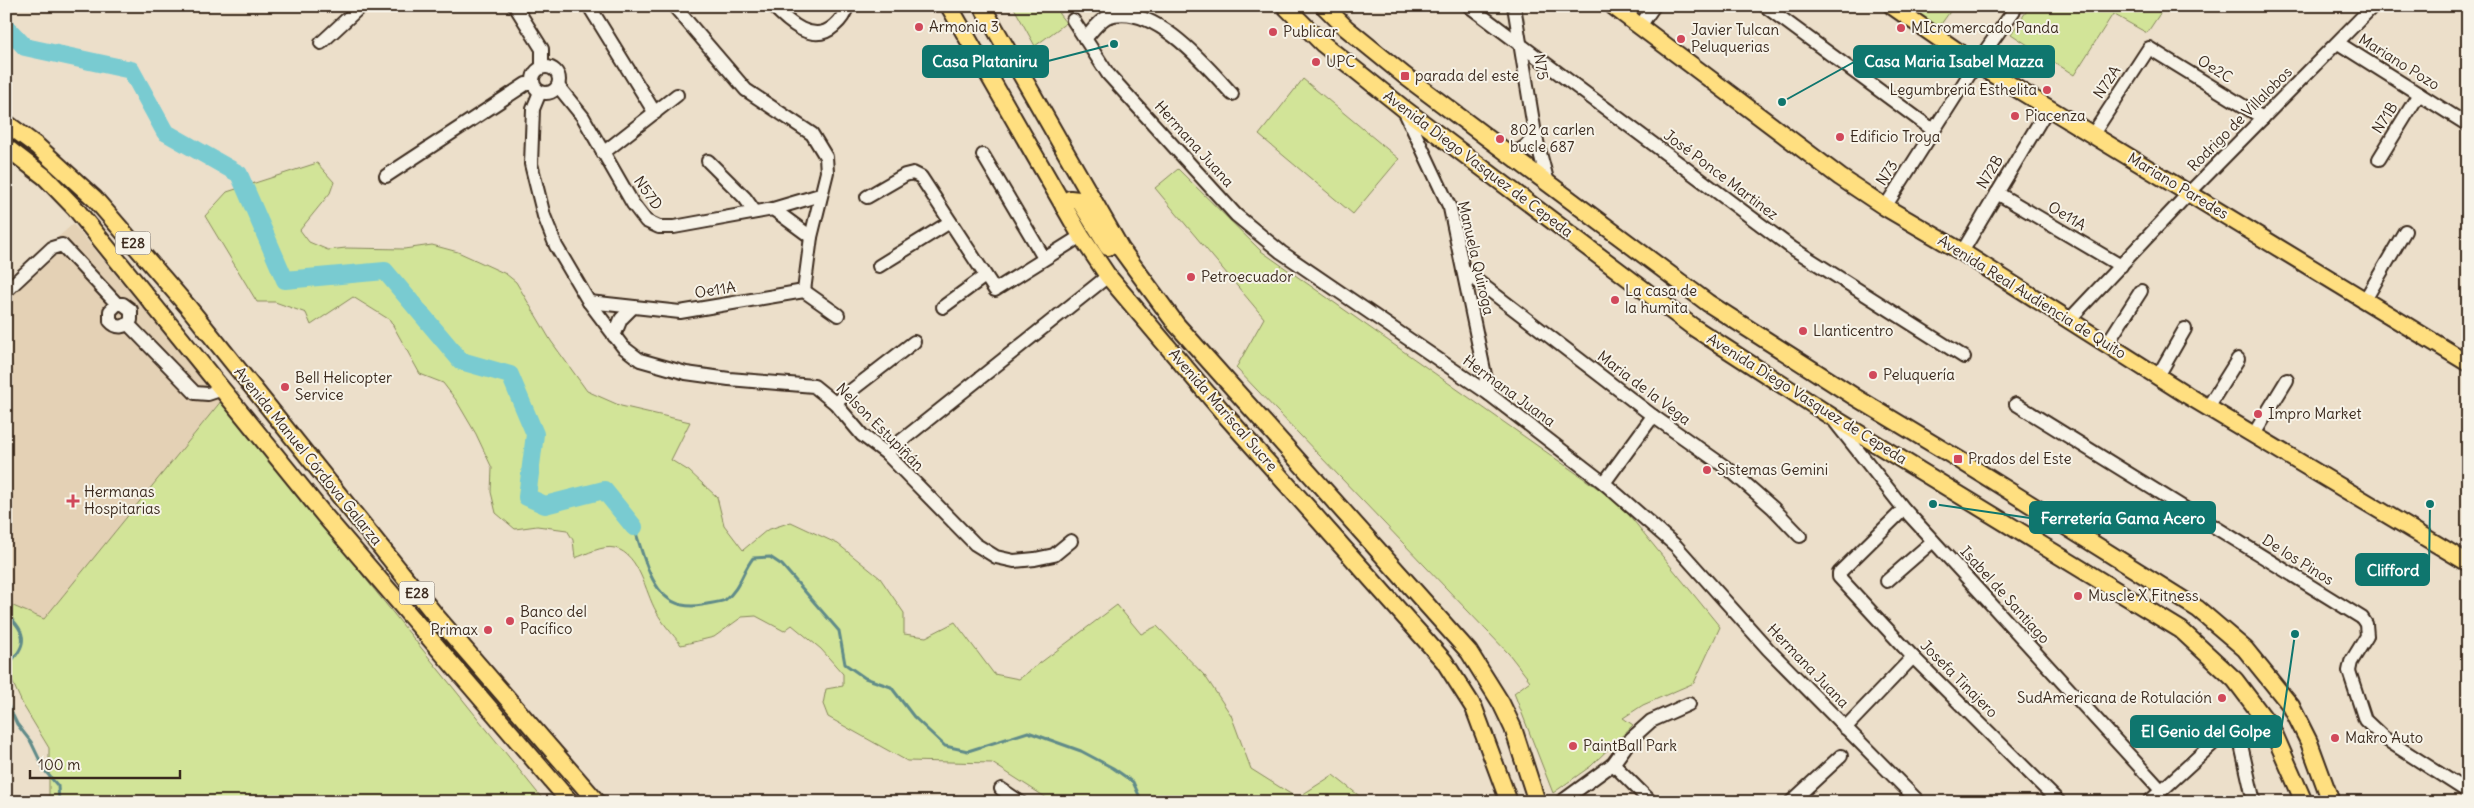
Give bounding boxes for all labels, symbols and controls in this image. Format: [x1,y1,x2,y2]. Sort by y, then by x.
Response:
place label: Armonia 3 [929,17,999,36]
place label: MIcromercado Panda [1911,18,2059,37]
place label: Javier Tulcan Peluquerias [1691,20,1780,56]
marker: Armonia 3 [913,21,925,33]
place label: Publicar [1283,22,1338,41]
marker: MIcromercado Panda [1895,22,1907,34]
marker: Publicar [1267,26,1279,38]
street label: Mariano Pozo [2355,29,2443,94]
marker: Javier Tulcan Peluquerias [1675,33,1687,45]
callout: Casa Plataniru [923,46,1048,77]
callout: Casa Maria Isabel Mazza [1854,46,2054,77]
text: Casa Plataniru [932,51,1038,71]
text: Casa Maria Isabel Mazza [1864,51,2044,71]
street label: Oe2C [2194,51,2236,87]
place label: UPC [1326,52,1355,71]
street label: N75 [1530,52,1553,81]
marker: UPC [1310,56,1322,68]
street label: N72A [2089,61,2124,102]
street label: Rodrigo de Villalobos [2183,62,2296,175]
place label: parada del este [1415,66,1519,85]
marker: parada del este [1399,70,1411,82]
place label: Legumbreria Esthelita [1890,80,2037,99]
marker: Legumbreria Esthelita [2041,84,2053,96]
street label: Avenida Diego Vasquez de Cepeda [1380,86,1577,241]
street label: Hermana Juana [1151,97,1238,191]
street label: N71B [2368,98,2402,137]
place label: Piacenza [2025,106,2086,125]
marker: Piacenza [2009,110,2021,122]
place label: 802 a carlen bucle 687 [1510,120,1595,156]
street label: José Ponce Martinez [1660,125,1782,224]
place label: Edificio Troya [1850,127,1941,146]
marker: Edificio Troya [1834,131,1846,143]
marker: 802 a carlen bucle 687 [1494,133,1506,145]
street label: Mariano Paredes [2125,148,2232,223]
street label: N72B [1972,151,2007,192]
street label: N73 [1872,157,1902,189]
street label: N57D [630,172,667,213]
street label: Oe11A [2045,197,2090,235]
street label: Manuela Quiroga [1454,199,1499,317]
street label: Avenida Real Audiencia de Quito [1935,231,2130,363]
road number: E28 [116,232,150,254]
place label: Petroecuador [1201,267,1293,286]
marker: Petroecuador [1185,271,1197,283]
street label: Oe11A [693,277,737,302]
place label: La casa de la humita [1625,281,1697,317]
marker: La casa de la humita [1609,294,1621,306]
place label: Llanticentro [1813,321,1894,340]
marker: Llanticentro [1797,325,1809,337]
street label: Avenida Diego Vasquez de Cepeda [1704,329,1911,468]
street label: Avenida Mariscal Sucre [1165,344,1282,475]
street label: Maria de la Vega [1594,346,1695,429]
street label: Hermana Juana [1459,351,1560,431]
street label: Avenida Manuel Córdova Galarza [230,362,387,549]
place label: Peluquería [1883,365,1955,384]
place label: Bell Helicopter Service [295,368,392,404]
marker: Peluquería [1867,369,1879,381]
street label: Nelson Estupiñán [832,379,928,475]
marker: Bell Helicopter Service [279,381,291,393]
place label: Impro Market [2268,404,2362,423]
marker: Impro Market [2252,408,2264,420]
place label: Prados del Este [1968,449,2072,468]
marker: Prados del Este [1952,453,1964,465]
place label: Sistemas Gemini [1717,460,1828,479]
marker: Sistemas Gemini [1701,464,1713,476]
place label: Hermanas Hospitarias [84,482,161,518]
marker: Hermanas Hospitarias [66,494,80,508]
callout: Ferretería Gama Acero [2030,502,2215,533]
text: Ferretería Gama Acero [2041,508,2205,528]
street label: De los Pinos [2259,530,2338,589]
street label: Isabel de Santiago [1957,542,2054,647]
callout: Clifford [2356,554,2429,585]
text: Clifford [2367,560,2420,580]
road number: E28 [400,582,434,604]
place label: Muscle X Fitness [2088,586,2199,605]
marker: Muscle X Fitness [2072,590,2084,602]
place label: Banco del Pacífico [520,602,587,638]
marker: Banco del Pacífico [504,615,516,627]
place label: Primax [430,620,479,639]
street label: Hermana Juana [1763,620,1854,712]
marker: Primax [482,624,494,636]
street label: Josefa Tinajero [1917,636,2002,721]
place label: SudAmericana de Rotulación [2017,688,2212,707]
marker: SudAmericana de Rotulación [2216,692,2228,704]
callout: El Genio del Golpe [2131,716,2281,747]
text: El Genio del Golpe [2141,721,2271,742]
place label: Makro Auto [2345,728,2423,747]
marker: Makro Auto [2329,732,2341,744]
place label: PaintBall Park [1583,736,1677,755]
marker: PaintBall Park [1567,740,1579,752]
scale bar [30,748,180,780]
text: 100 m [38,755,80,774]

